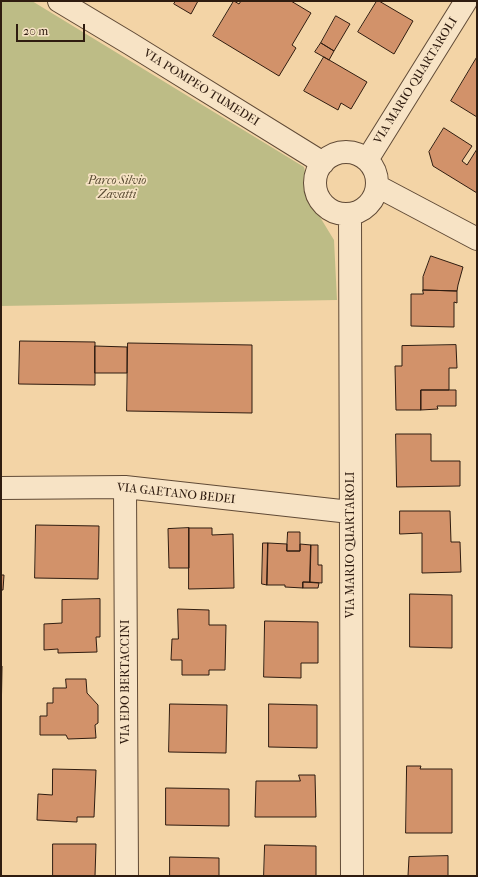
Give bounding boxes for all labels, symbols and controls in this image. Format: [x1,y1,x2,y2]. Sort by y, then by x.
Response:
street label: VIA MARIO QUARTAROLI [371,15,461,147]
scale bar [18,16,87,42]
text: 20 m [23,24,48,38]
street label: VIA POMPEO TUMEDEI [140,46,262,130]
park label: Parco Silvio Zavatti [88,174,146,202]
street label: VIA MARIO QUARTAROLI [344,472,358,618]
street label: VIA GAETANO BEDEI [116,481,236,507]
street label: VIA EDO BERTACCINI [119,620,133,744]

